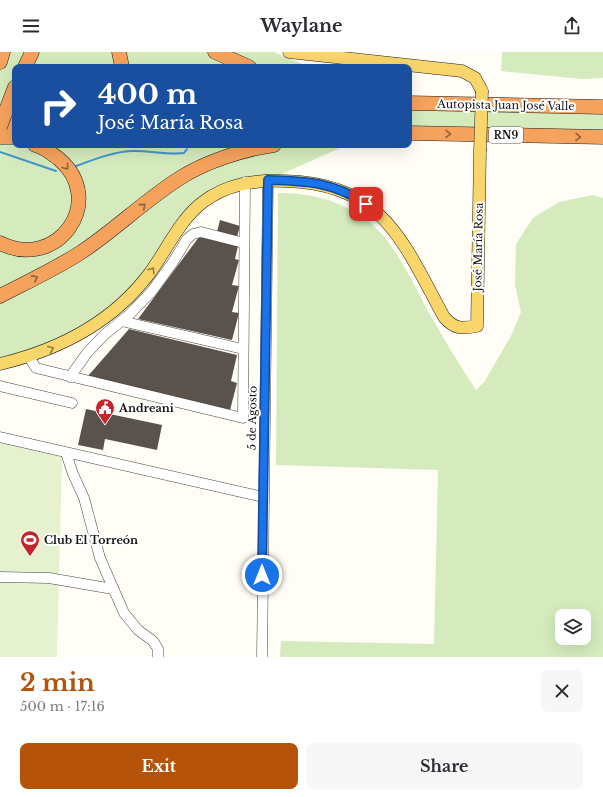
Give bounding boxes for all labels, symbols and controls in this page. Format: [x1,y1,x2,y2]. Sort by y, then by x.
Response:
icon: menu [20,15,42,37]
text: Waylane [260,15,343,37]
icon: share [561,15,583,37]
text: 400 m [98,77,197,112]
icon: right [32,80,84,132]
street label: Autopista Juan José Valle [436,97,575,113]
text: José María Rosa [98,112,243,134]
road number: RN9 [489,127,523,143]
one-way arrow [445,130,451,138]
one-way arrow [575,132,581,141]
one-way arrow [61,162,68,169]
pin [349,187,383,221]
icon: arrive [355,193,377,215]
street label: José María Rosa [470,202,486,293]
one-way arrow [138,203,145,210]
one-way arrow [147,267,155,274]
one-way arrow [31,276,38,283]
one-way arrow [47,345,54,353]
street label: 5 de Agosto [244,386,260,450]
public building icon: Andreani [94,397,116,425]
place label: Andreani [118,401,174,415]
sports icon: Club El Torreón [19,529,41,557]
place label: Club El Torreón [44,533,138,547]
position arrow [241,554,283,596]
map controls [555,609,591,645]
button: layers [555,609,591,645]
text: 2 min [20,668,95,697]
button: close [541,670,583,712]
text: 500 m · 17:16 [20,698,105,715]
button: Exit [20,743,298,789]
button: Share [306,743,583,789]

